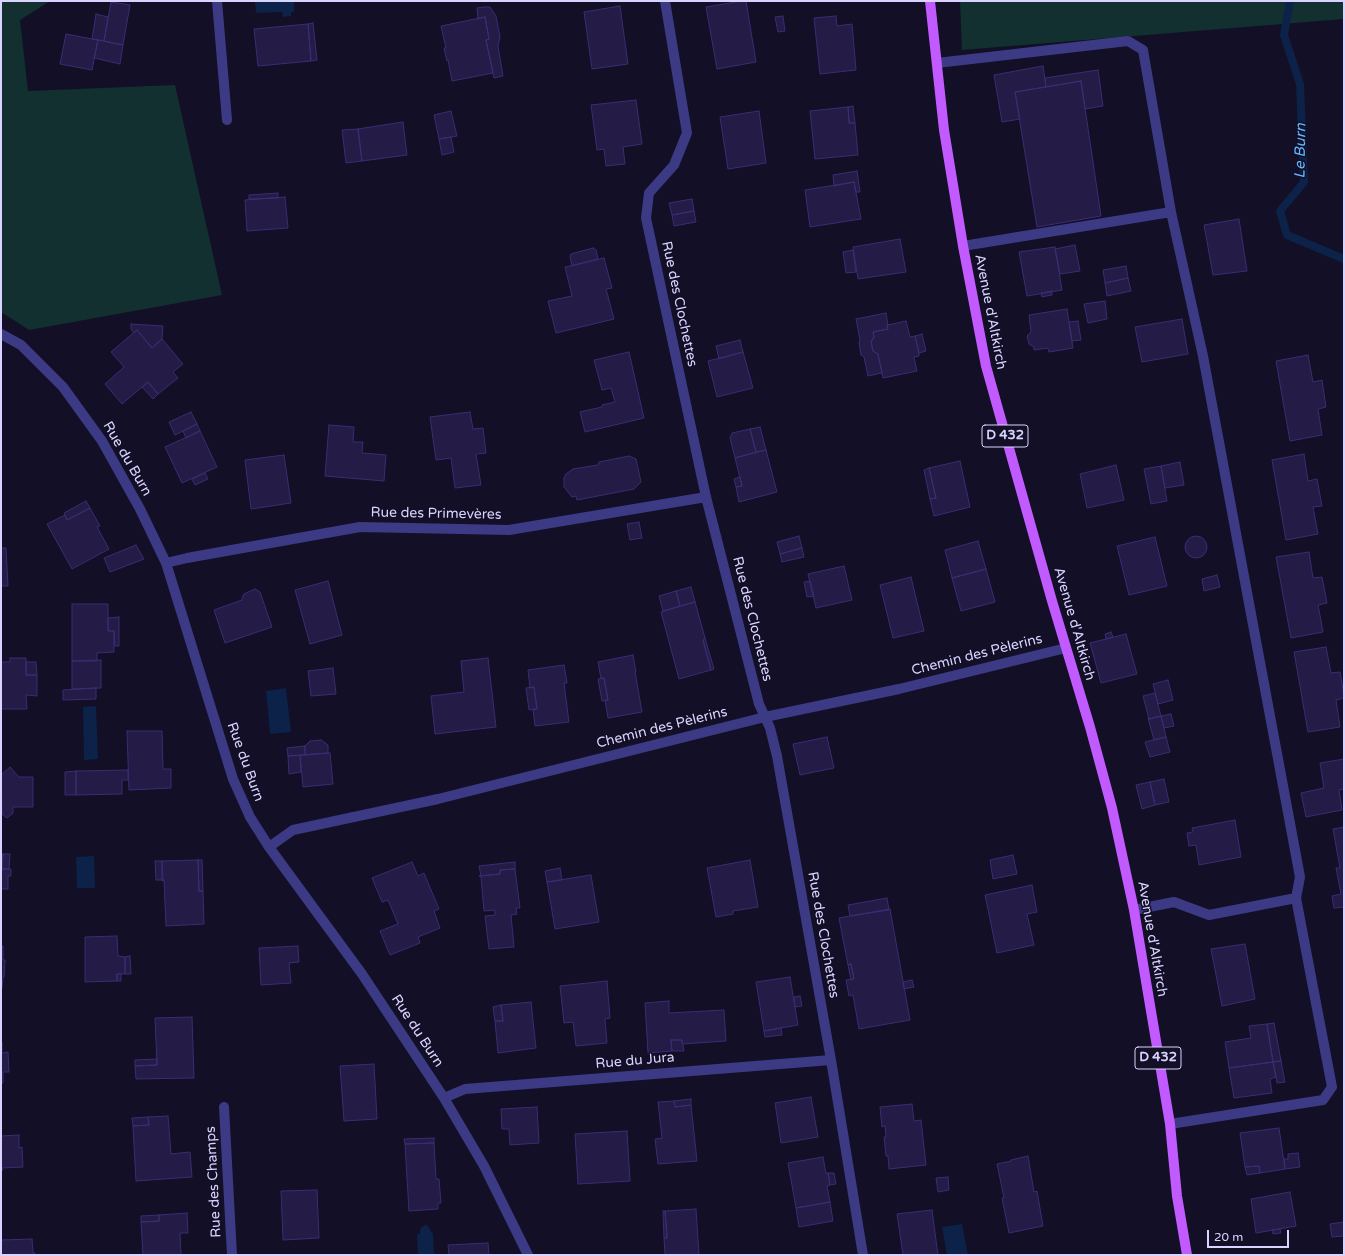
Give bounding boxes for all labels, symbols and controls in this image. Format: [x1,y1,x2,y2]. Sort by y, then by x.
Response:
water label: Le Burn [1292,123,1310,179]
street label: Rue des Clochettes [657,240,701,368]
street label: Avenue d'Altkirch [971,253,1009,371]
street label: Rue du Burn [99,419,155,499]
road number: D 432 [982,425,1028,447]
street label: Rue des Primevères [370,504,502,524]
street label: Rue des Clochettes [728,555,776,683]
street label: Avenue d'Altkirch [1050,565,1098,683]
street label: Chemin des Pèlerins [910,631,1044,679]
street label: Chemin des Pèlerins [595,704,729,752]
street label: Rue du Burn [223,720,267,804]
street label: Rue des Clochettes [804,870,842,1000]
street label: Avenue d'Altkirch [1134,880,1170,998]
street label: Rue du Burn [387,992,447,1070]
road number: D 432 [1135,1047,1181,1069]
street label: Rue du Jura [595,1049,675,1073]
street label: Rue des Champs [203,1126,225,1238]
scale bar [1209,1222,1291,1248]
text: 20 m [1214,1230,1243,1244]

